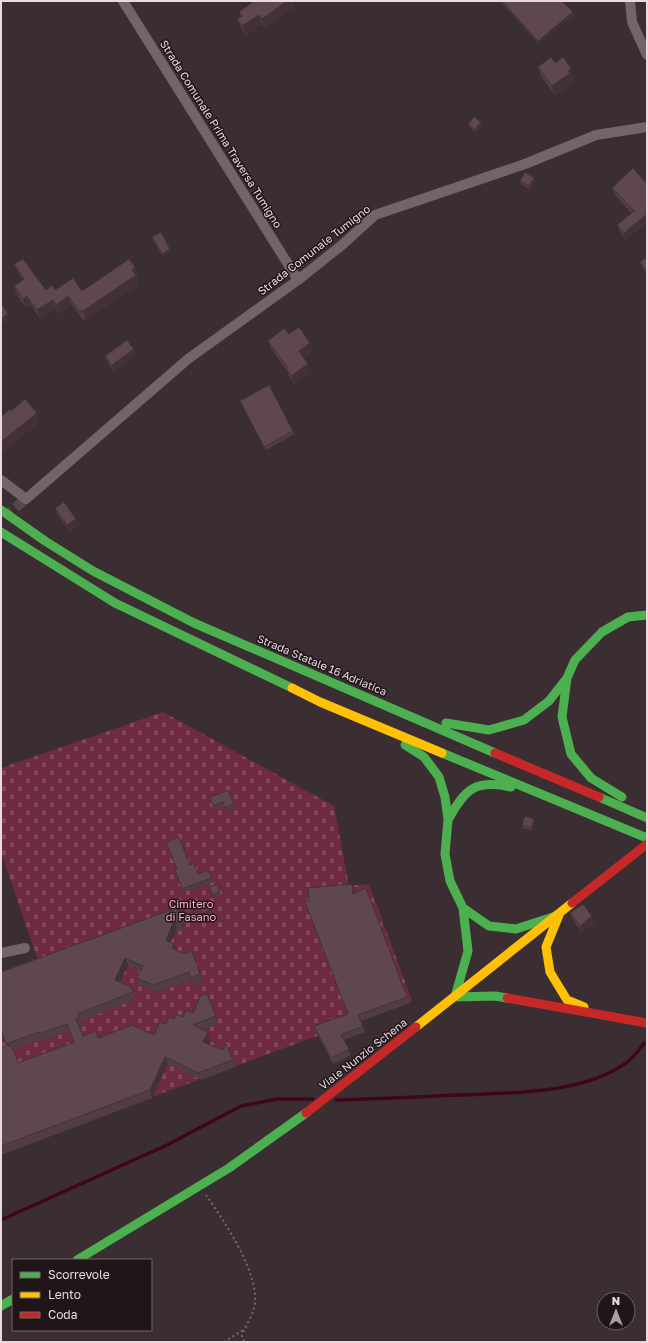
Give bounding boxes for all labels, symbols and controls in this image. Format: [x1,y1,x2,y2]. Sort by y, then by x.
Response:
street label: Strada Comunale Prima Traversa Tumigno [158,37,285,230]
street label: Strada Comunale Tumigno [255,202,373,297]
street label: Strada Statale 16 Adriatica [255,631,389,698]
park label: Cimitero di Fasano [166,897,217,923]
street label: Viale Nunzio Schena [316,1015,409,1092]
legend [12,1259,152,1331]
text: Scorrevole [48,1267,110,1282]
text: Lento [48,1287,81,1302]
north arrow [596,1291,636,1331]
text: N [612,1294,620,1307]
text: Coda [48,1307,78,1322]

